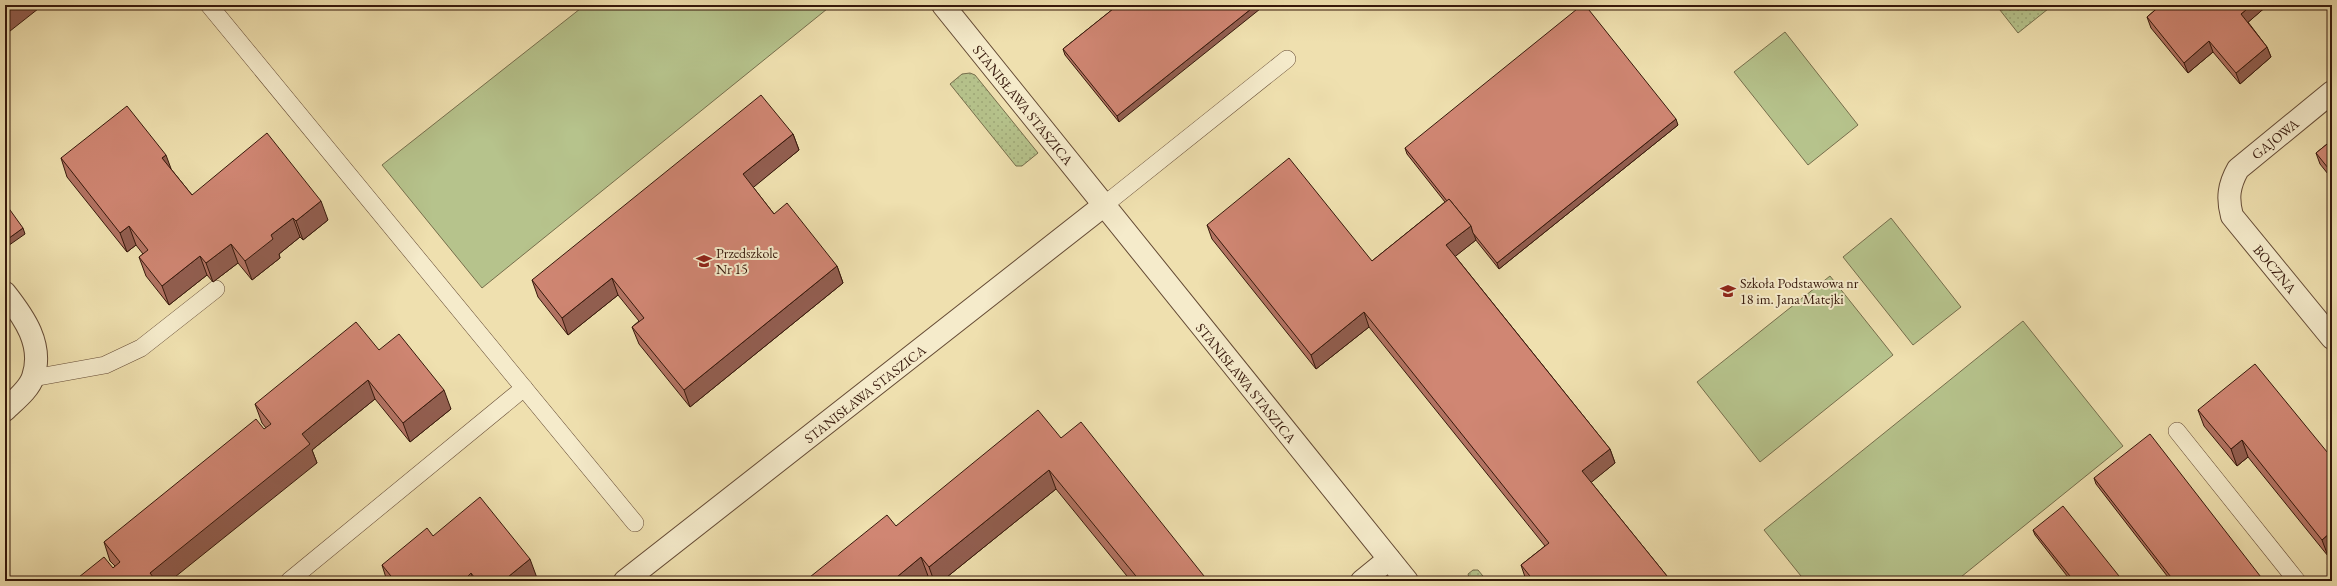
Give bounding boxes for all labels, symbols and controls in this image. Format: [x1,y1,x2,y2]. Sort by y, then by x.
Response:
street label: STANISŁAWA STASZICA [969,41,1077,169]
street label: GAJOWA [2248,114,2302,163]
street label: BOCZNA [2249,241,2301,297]
place label: Przedszkole Nr 15 [716,244,779,278]
school or university icon: Przedszkole Nr 15 [695,252,713,270]
place label: Szkoła Podstawowa nr 18 im. Jana Matejki [1740,274,1859,308]
school or university icon: Szkoła Podstawowa nr 18 im. Jana Matejki [1719,282,1737,300]
street label: STANISŁAWA STASZICA [1192,319,1300,447]
street label: STANISŁAWA STASZICA [800,341,930,447]

